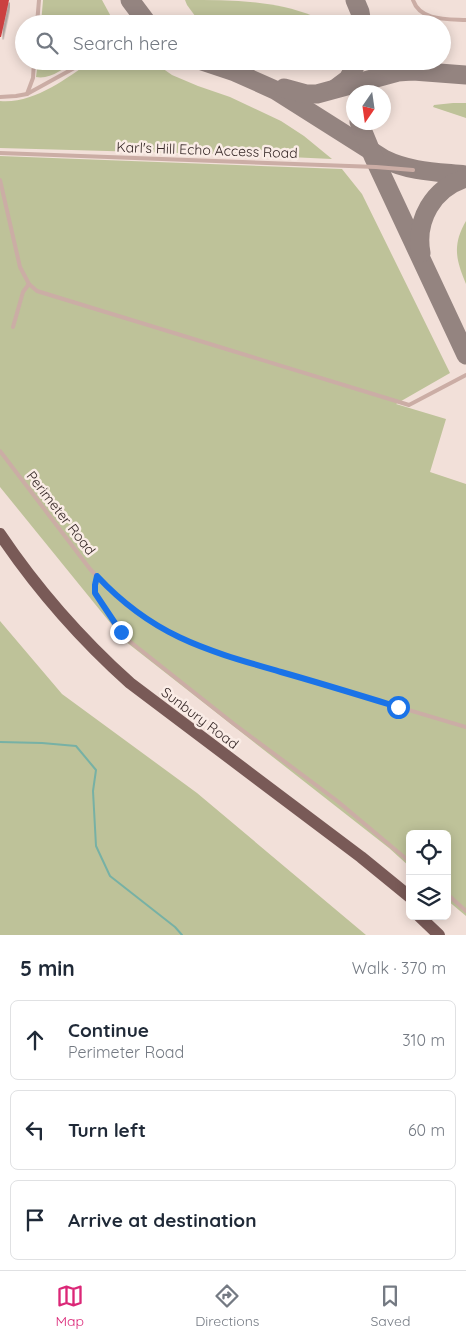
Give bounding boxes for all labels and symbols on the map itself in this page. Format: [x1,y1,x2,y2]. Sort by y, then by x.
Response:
north arrow [346,85,391,130]
street label: Karl's Hill Echo Access Road [116,138,298,162]
street label: Perimeter Road [23,467,99,559]
route end [110,621,133,644]
street label: Sunbury Road [158,683,242,753]
route start [387,696,410,719]

